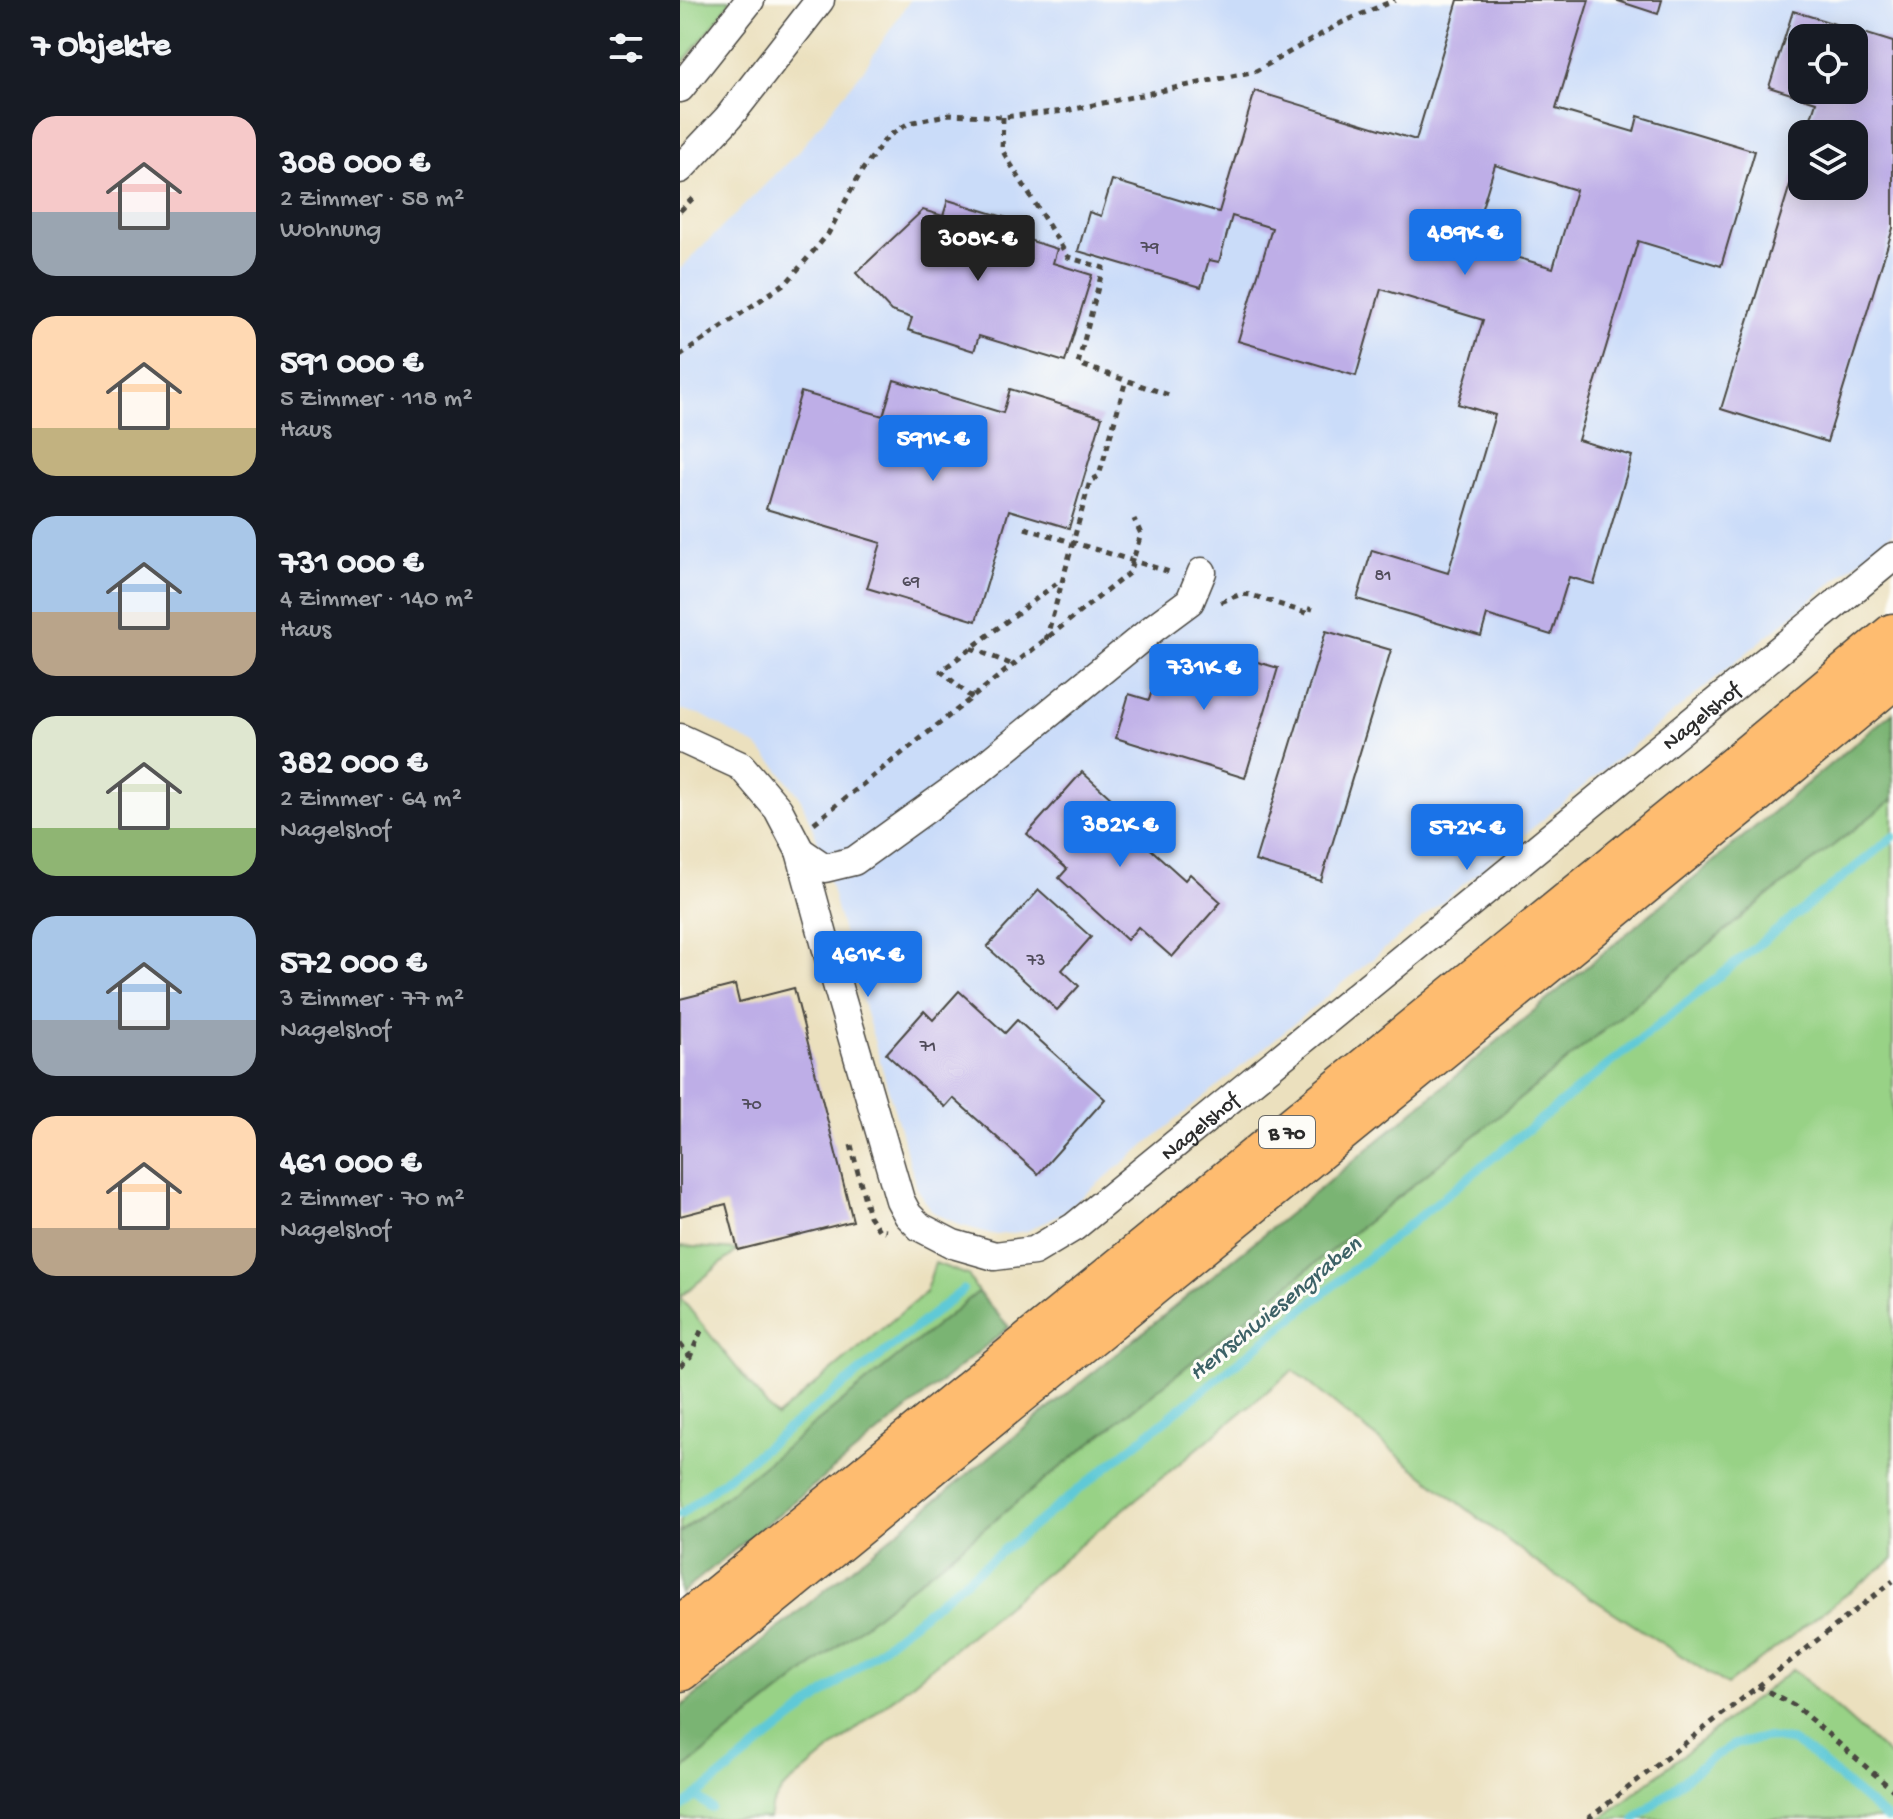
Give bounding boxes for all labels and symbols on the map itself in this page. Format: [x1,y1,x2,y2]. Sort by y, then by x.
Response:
pin: 489K € [1400,209,1530,277]
pin: 308K € [913,215,1043,283]
house number: 79 [1140,238,1159,259]
pin: 591K € [868,415,998,483]
house number: 81 [1374,566,1392,587]
house number: 69 [902,572,920,593]
pin: 731K € [1139,644,1269,712]
street label: Nagelshof [1658,677,1749,758]
pin: 382K € [1055,801,1185,869]
pin: 572K € [1402,804,1532,872]
pin: 461K € [803,931,933,999]
house number: 73 [1026,951,1045,972]
house number: 71 [919,1037,936,1058]
street label: Nagelshof [1157,1087,1247,1168]
house number: 70 [741,1095,762,1116]
road number: B 70 [1259,1116,1315,1148]
water label: Herrschwiesengraben [1184,1231,1369,1388]

